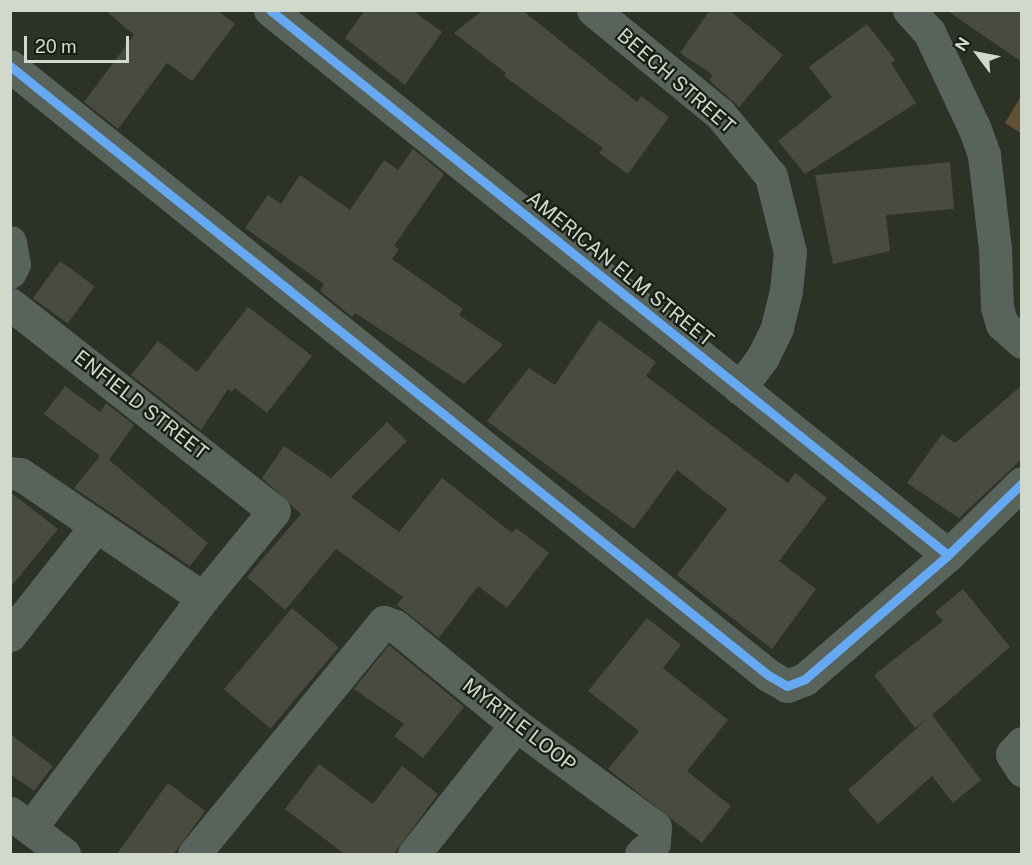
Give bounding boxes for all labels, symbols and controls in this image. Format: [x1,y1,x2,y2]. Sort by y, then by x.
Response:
street label: BEECH STREET [612,23,740,139]
scale bar [27,24,132,62]
north arrow [948,24,1008,84]
text: N [951,34,974,55]
text: 20 m [35,36,77,57]
street label: AMERICAN ELM STREET [522,186,718,352]
street label: ENFIELD STREET [69,345,213,465]
street label: MYRTLE LOOP [458,673,580,777]

